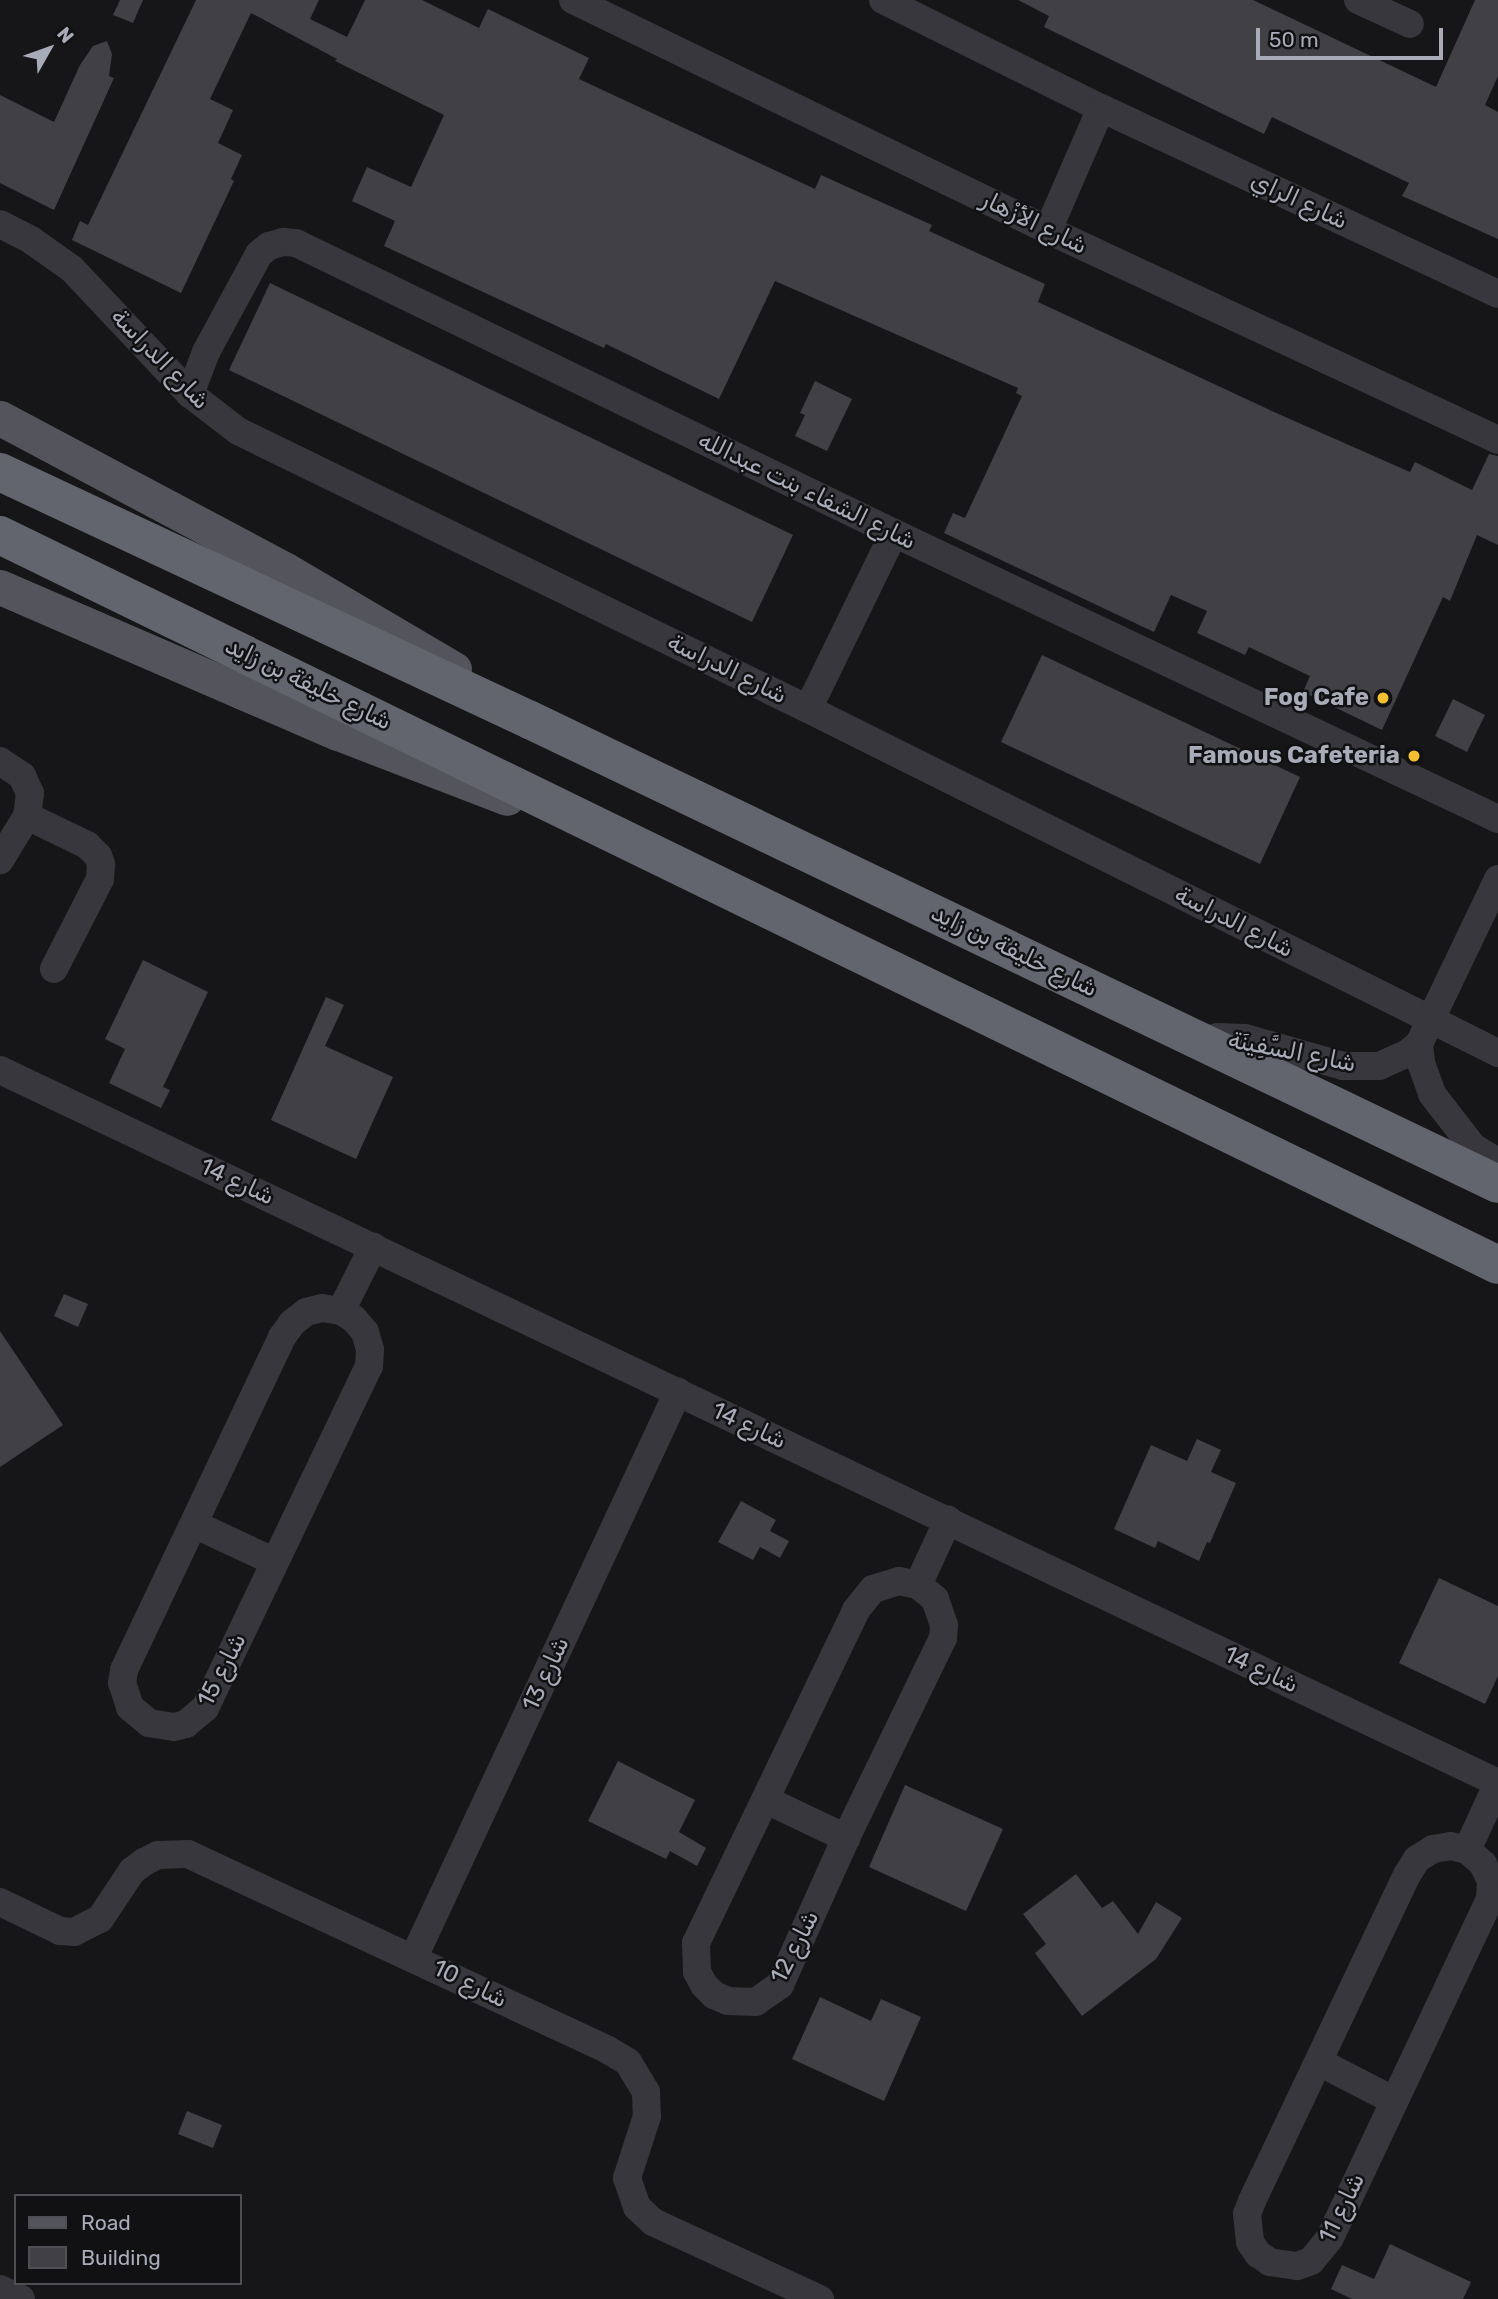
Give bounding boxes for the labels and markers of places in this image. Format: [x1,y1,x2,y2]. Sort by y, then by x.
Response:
place label: Fog Cafe [1264,684,1369,712]
marker: Fog Cafe [1375,690,1391,706]
place label: Famous Cafeteria [1188,742,1400,770]
marker: Famous Cafeteria [1406,748,1422,764]

